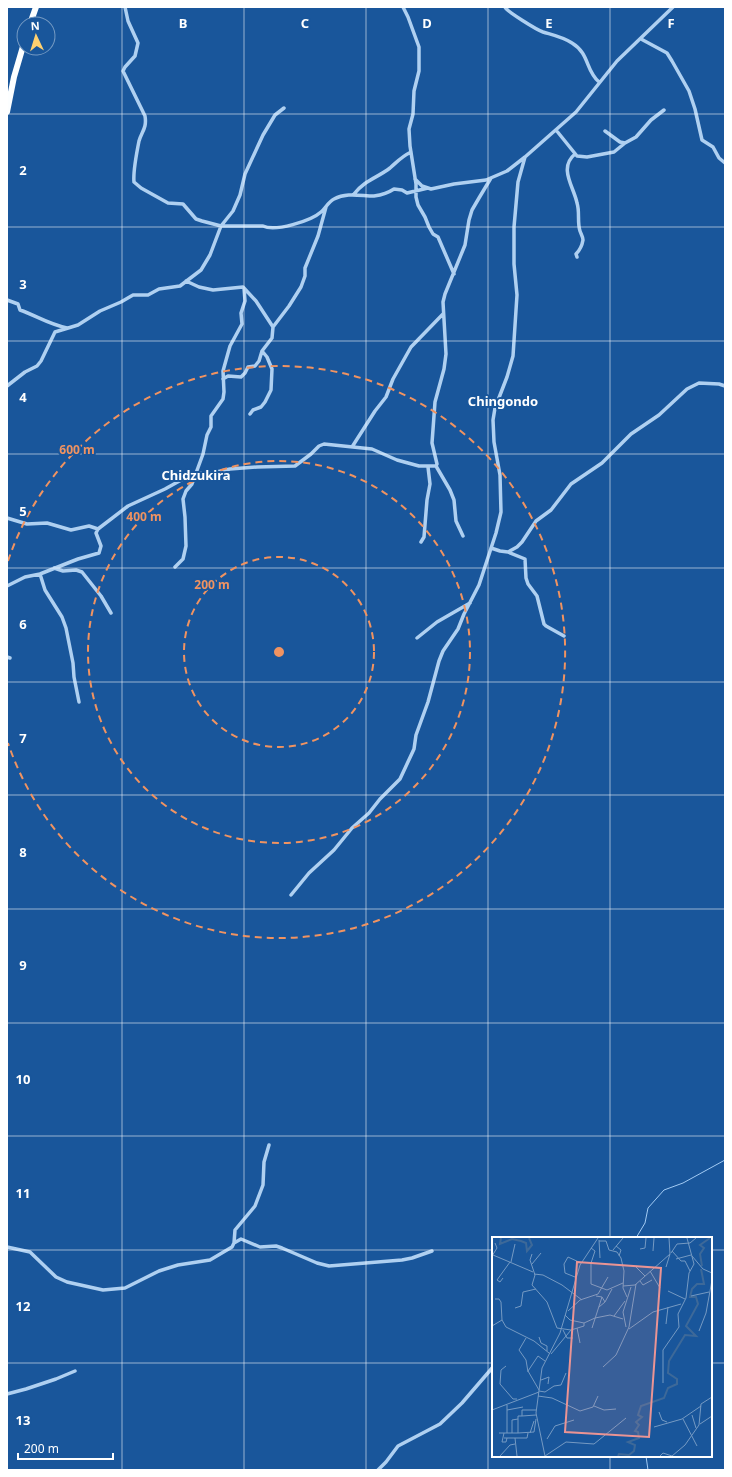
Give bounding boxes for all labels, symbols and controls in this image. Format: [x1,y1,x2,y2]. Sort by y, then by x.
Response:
text: B [179,14,187,32]
text: C [301,14,309,32]
text: D [422,14,432,32]
text: E [545,14,553,32]
text: F [667,14,675,32]
north arrow [16,16,56,56]
text: N [30,18,40,33]
text: 2 [19,161,27,179]
text: 3 [19,275,27,293]
text: 4 [19,388,27,406]
district label: Chingondo [468,392,538,410]
text: 600 m [59,441,95,458]
district label: Chidzukira [161,466,231,484]
text: 5 [19,502,27,520]
text: 400 m [126,508,162,525]
text: 200 m [194,576,230,593]
text: 6 [19,615,27,633]
centre of rings [272,645,286,659]
text: 7 [19,729,27,747]
text: 8 [19,843,27,861]
text: 9 [19,956,27,974]
text: 10 [16,1070,30,1088]
text: 11 [16,1184,30,1202]
inset map [492,1237,712,1457]
text: 12 [16,1297,30,1315]
text: 13 [16,1411,30,1429]
scale bar [18,1435,113,1461]
text: 200 m [24,1440,59,1457]

